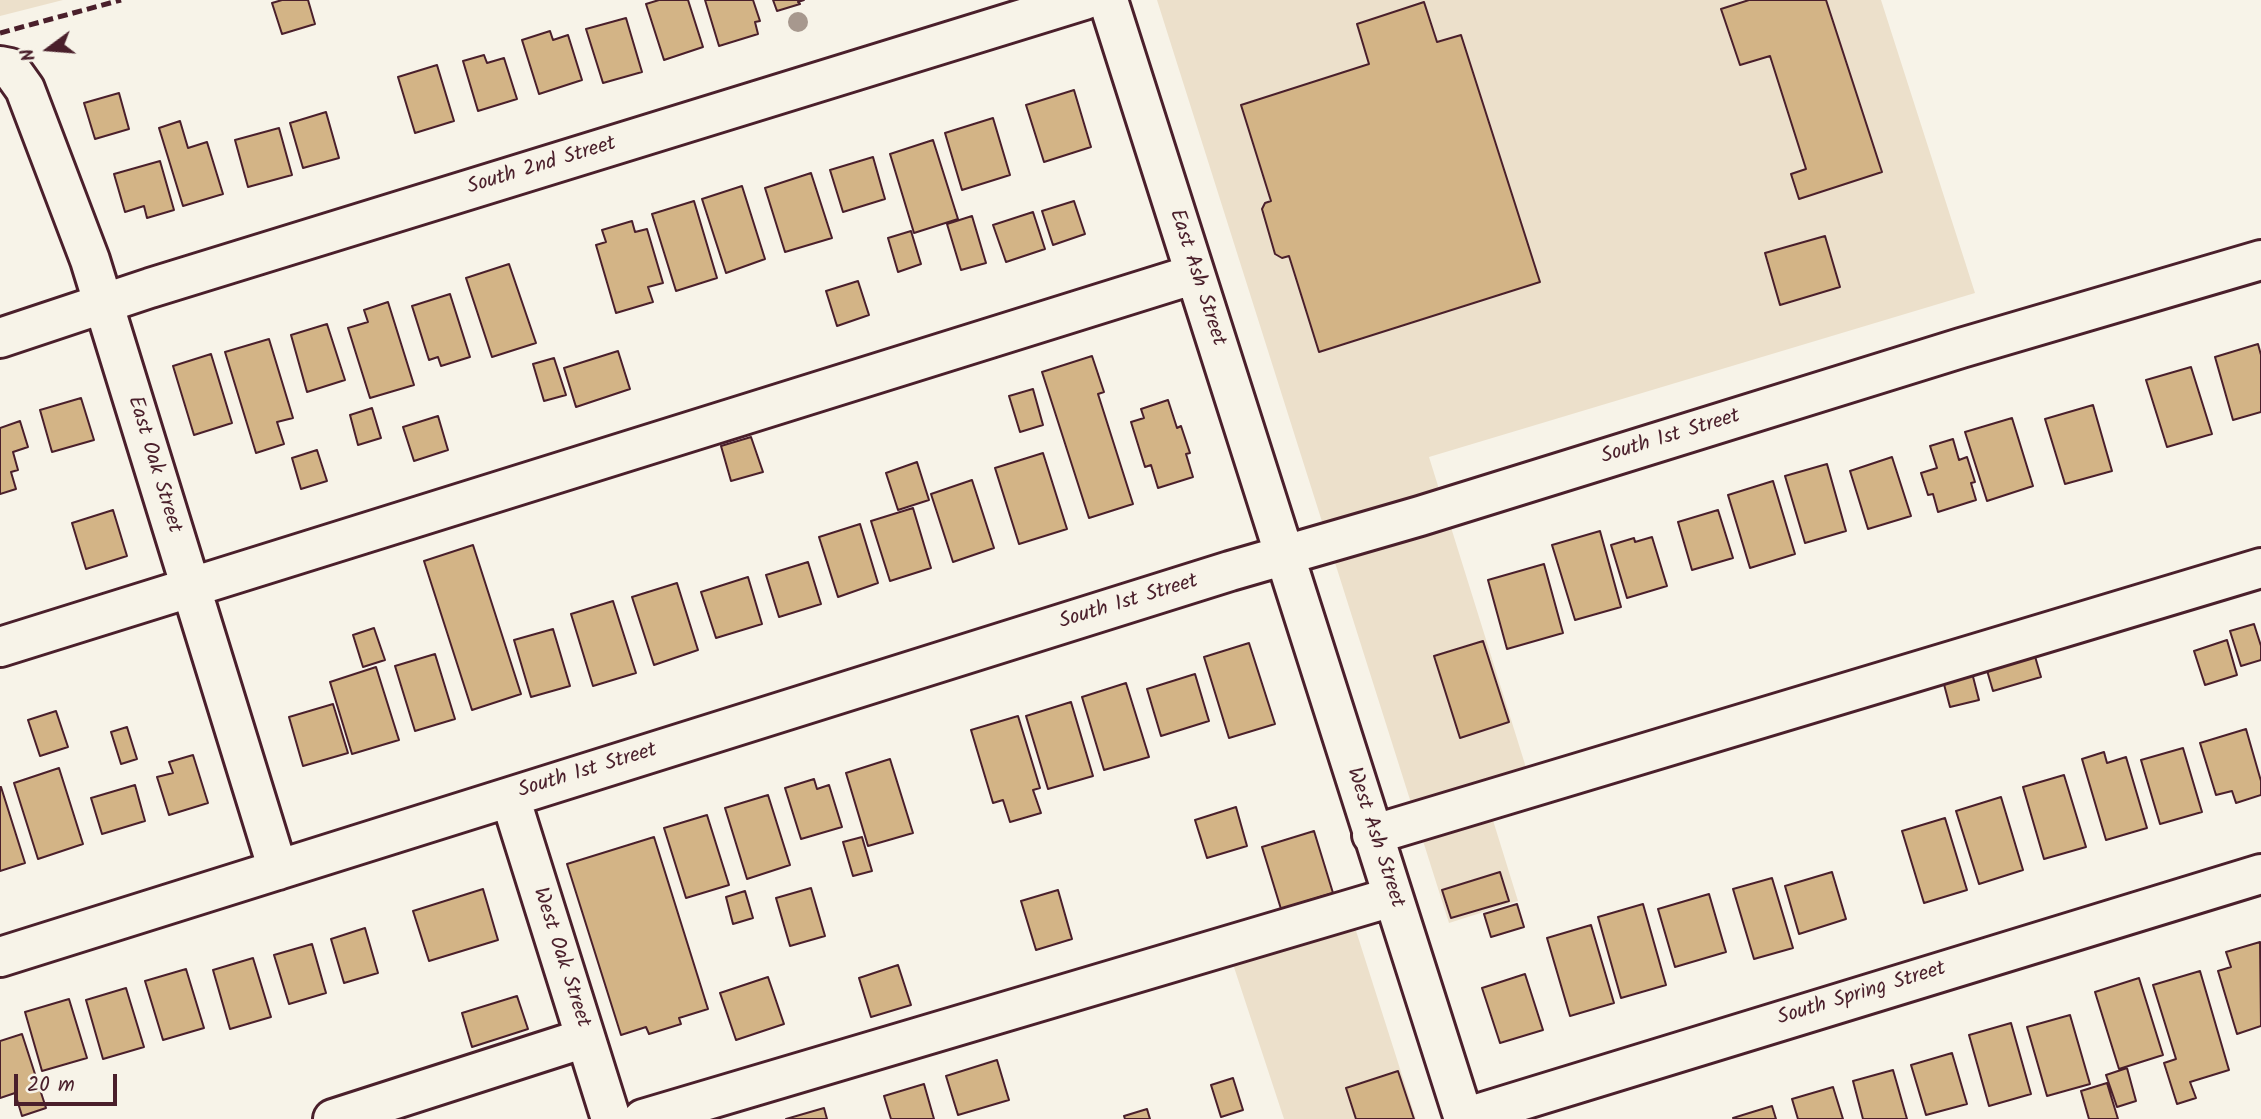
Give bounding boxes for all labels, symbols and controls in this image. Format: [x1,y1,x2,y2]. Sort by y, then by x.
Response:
north arrow [14,14,84,84]
text: N [13,45,45,65]
street label: South 2nd Street [465,132,619,202]
street label: East Ash Street [1162,206,1230,350]
street label: East Oak Street [120,393,186,537]
street label: South 1st Street [1599,405,1743,471]
street label: South 1st Street [1057,570,1201,636]
street label: South 1st Street [516,739,660,805]
street label: West Ash Street [1339,765,1409,911]
street label: West Oak Street [526,885,594,1031]
street label: South Spring Street [1775,957,1949,1033]
scale bar [18,1060,121,1104]
text: 20 m [27,1069,75,1102]

